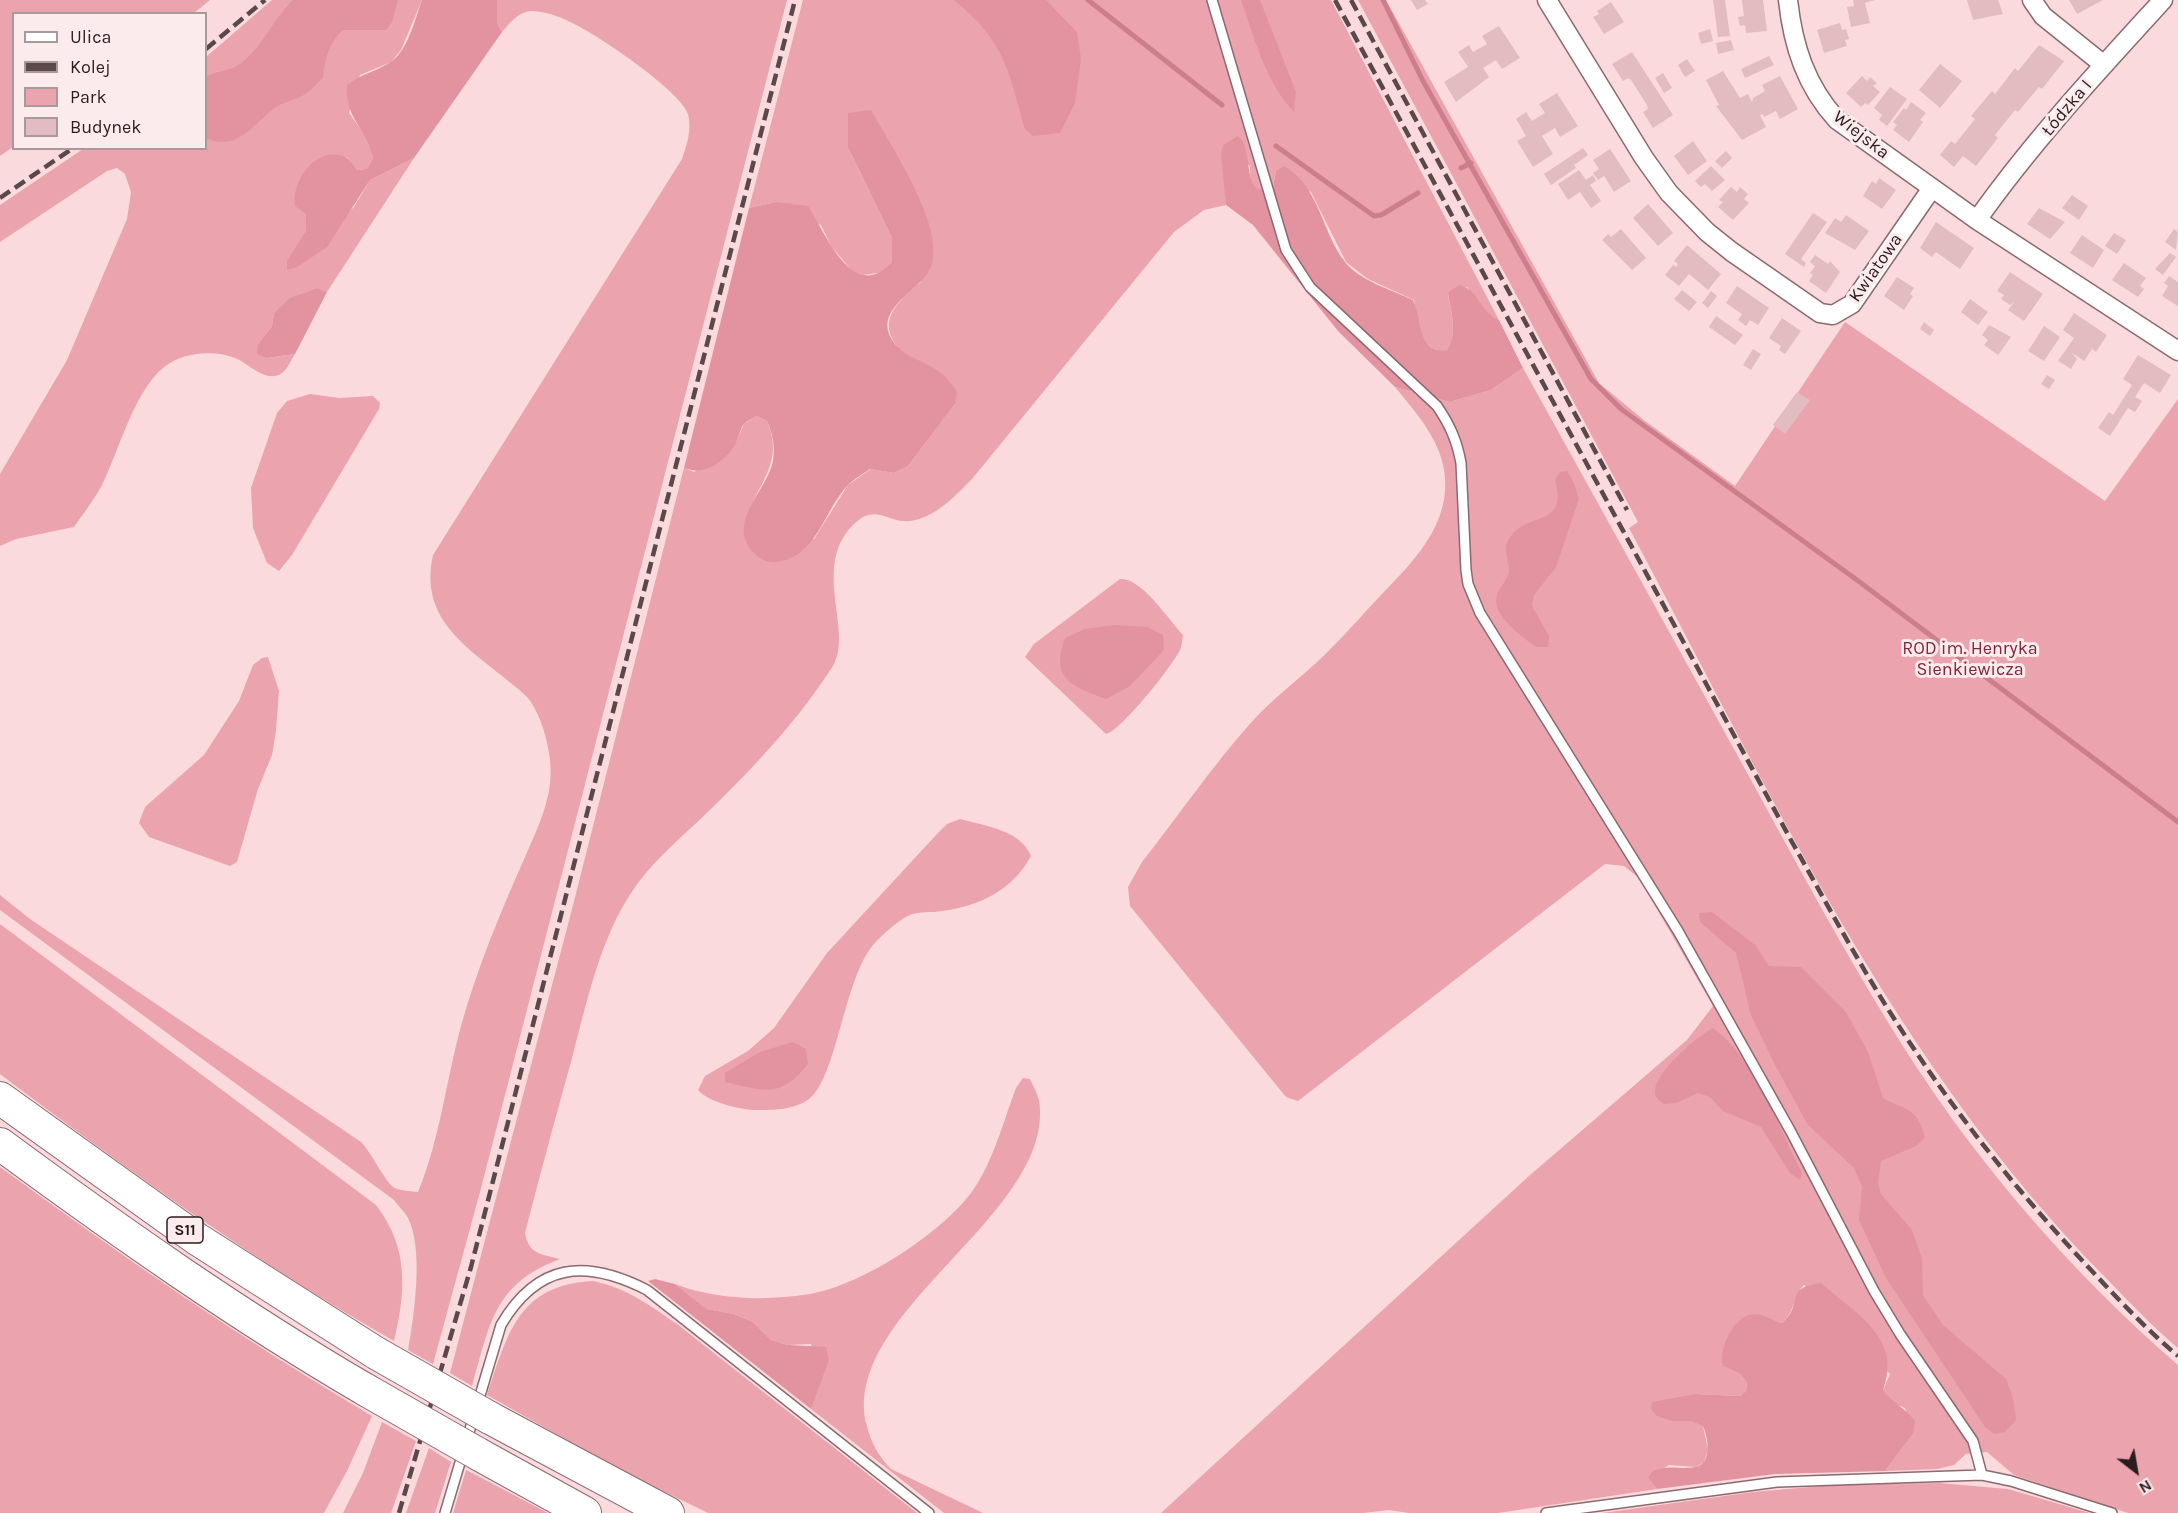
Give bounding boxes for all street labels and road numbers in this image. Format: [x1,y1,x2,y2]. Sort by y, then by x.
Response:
street label: Łódzka I [2037,75,2097,141]
street label: Wiejska [1828,106,1894,164]
street label: Kwiatowa [1845,230,1907,306]
road number: S11 [167,1217,203,1243]

